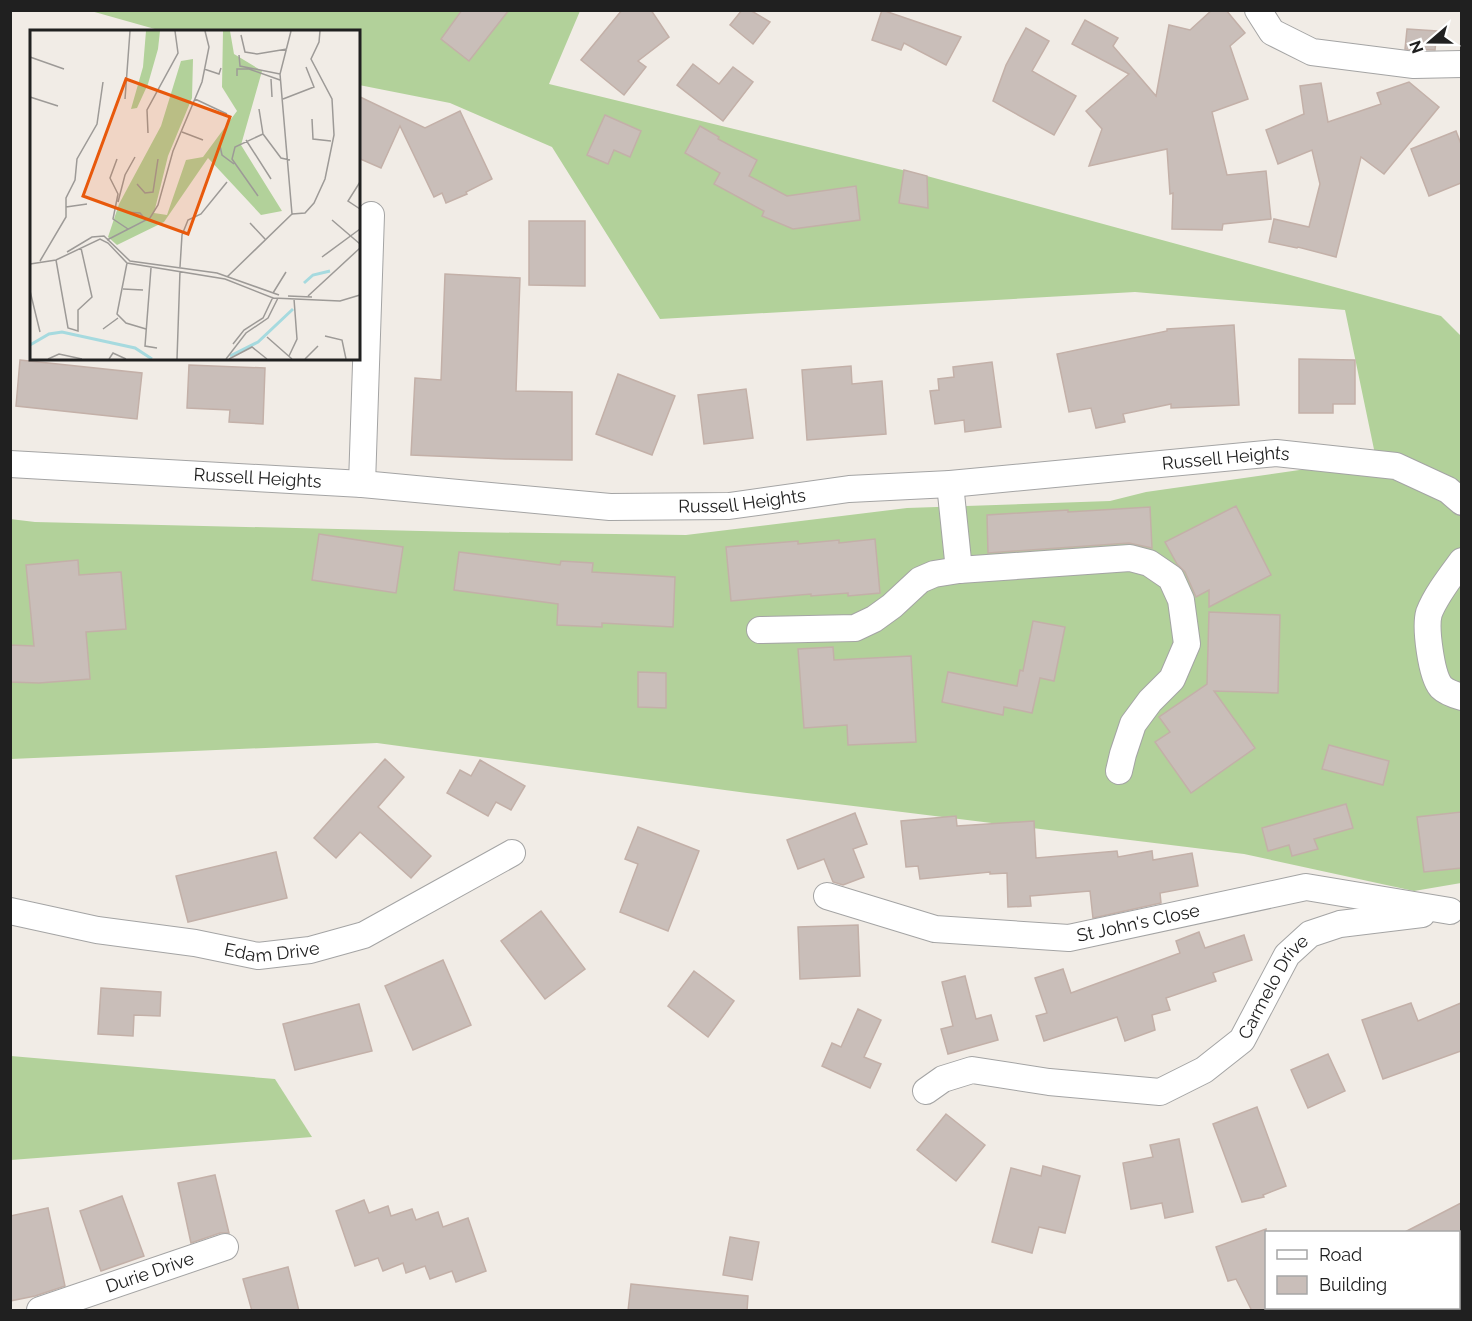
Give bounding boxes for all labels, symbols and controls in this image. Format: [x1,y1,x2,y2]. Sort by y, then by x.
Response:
north arrow [1400,12,1460,72]
inset map [30,30,360,360]
text: N [1405,38,1427,56]
street label: Russell Heights [1161,442,1291,474]
street label: Russell Heights [193,463,322,492]
street label: Russell Heights [678,484,807,516]
street label: St John's Close [1075,899,1202,946]
street label: Carmelo Drive [1233,930,1313,1043]
street label: Edam Drive [223,937,322,966]
legend [1265,1231,1460,1309]
text: Road [1319,1244,1362,1265]
street label: Durie Drive [103,1247,197,1297]
text: Building [1319,1274,1387,1295]

